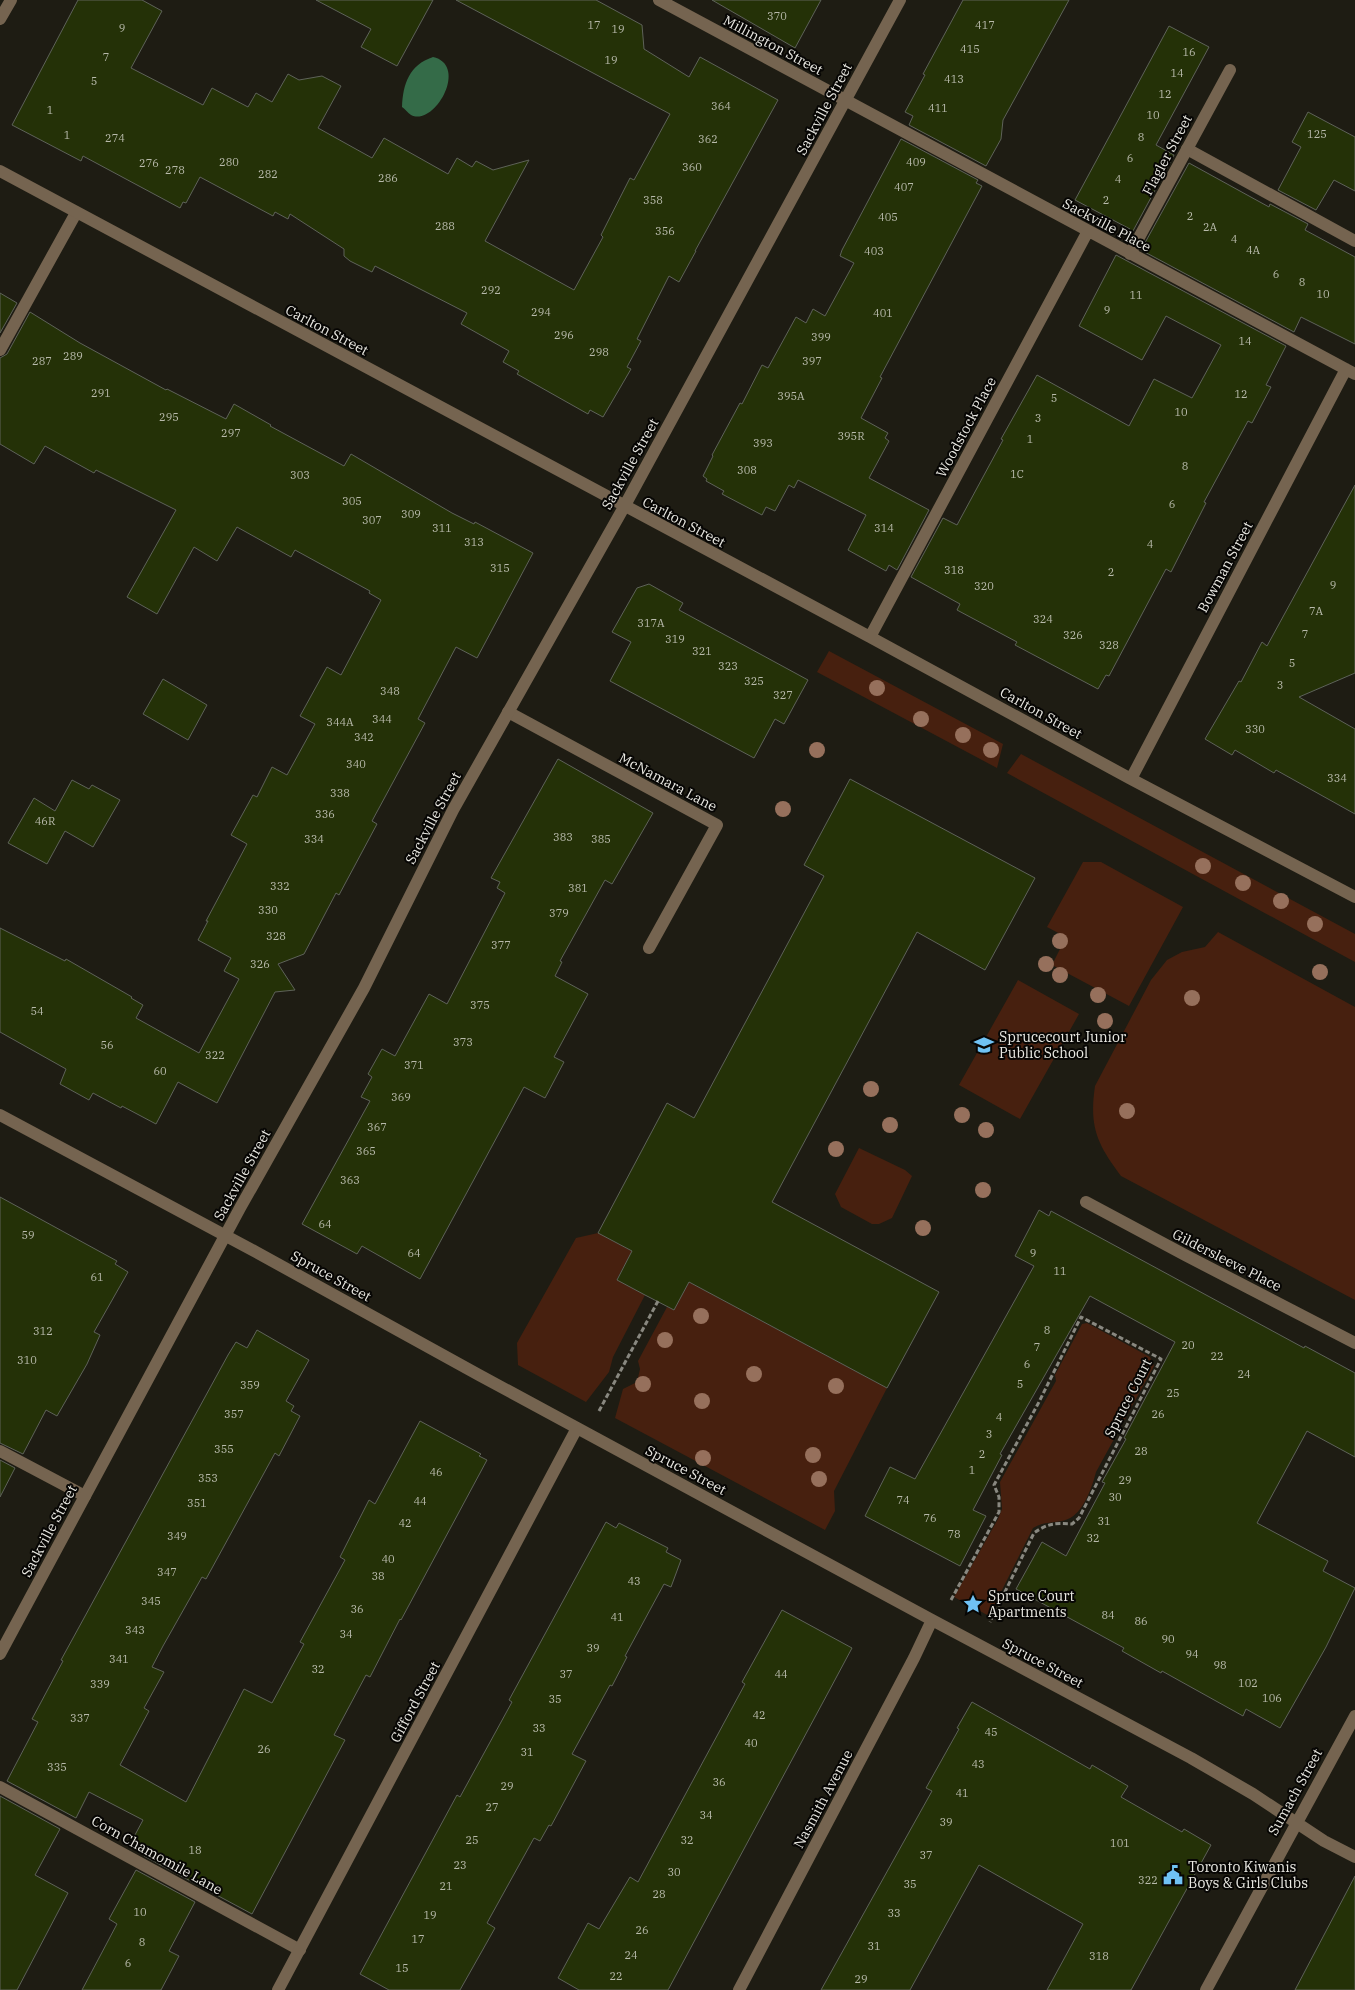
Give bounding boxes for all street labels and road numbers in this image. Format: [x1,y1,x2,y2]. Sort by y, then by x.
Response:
street label: Millington Street [720,11,826,79]
street label: Sackville Street [792,60,856,158]
street label: Flagler Street [1138,112,1196,198]
street label: Sackville Place [1060,194,1154,256]
street label: Carlton Street [282,301,372,359]
street label: Woodstock Place [932,374,1000,480]
street label: Sackville Street [597,415,663,513]
street label: Carlton Street [639,493,729,551]
street label: Bowman Street [1193,518,1257,616]
street label: Carlton Street [997,683,1085,743]
street label: McNamara Lane [616,749,720,815]
street label: Sackville Street [401,769,465,867]
street label: Sackville Street [209,1126,275,1224]
street label: Gildersleeve Place [1169,1225,1285,1295]
street label: Spruce Street [288,1247,374,1305]
street label: Spruce Court [1100,1355,1156,1441]
street label: Spruce Street [642,1441,730,1499]
street label: Sackville Street [17,1482,81,1580]
street label: Spruce Street [999,1634,1087,1692]
street label: Gifford Street [386,1658,444,1746]
street label: Sumach Street [1264,1745,1326,1839]
street label: Nasmith Avenue [789,1747,857,1851]
street label: Corn Chamomile Lane [88,1811,226,1899]

